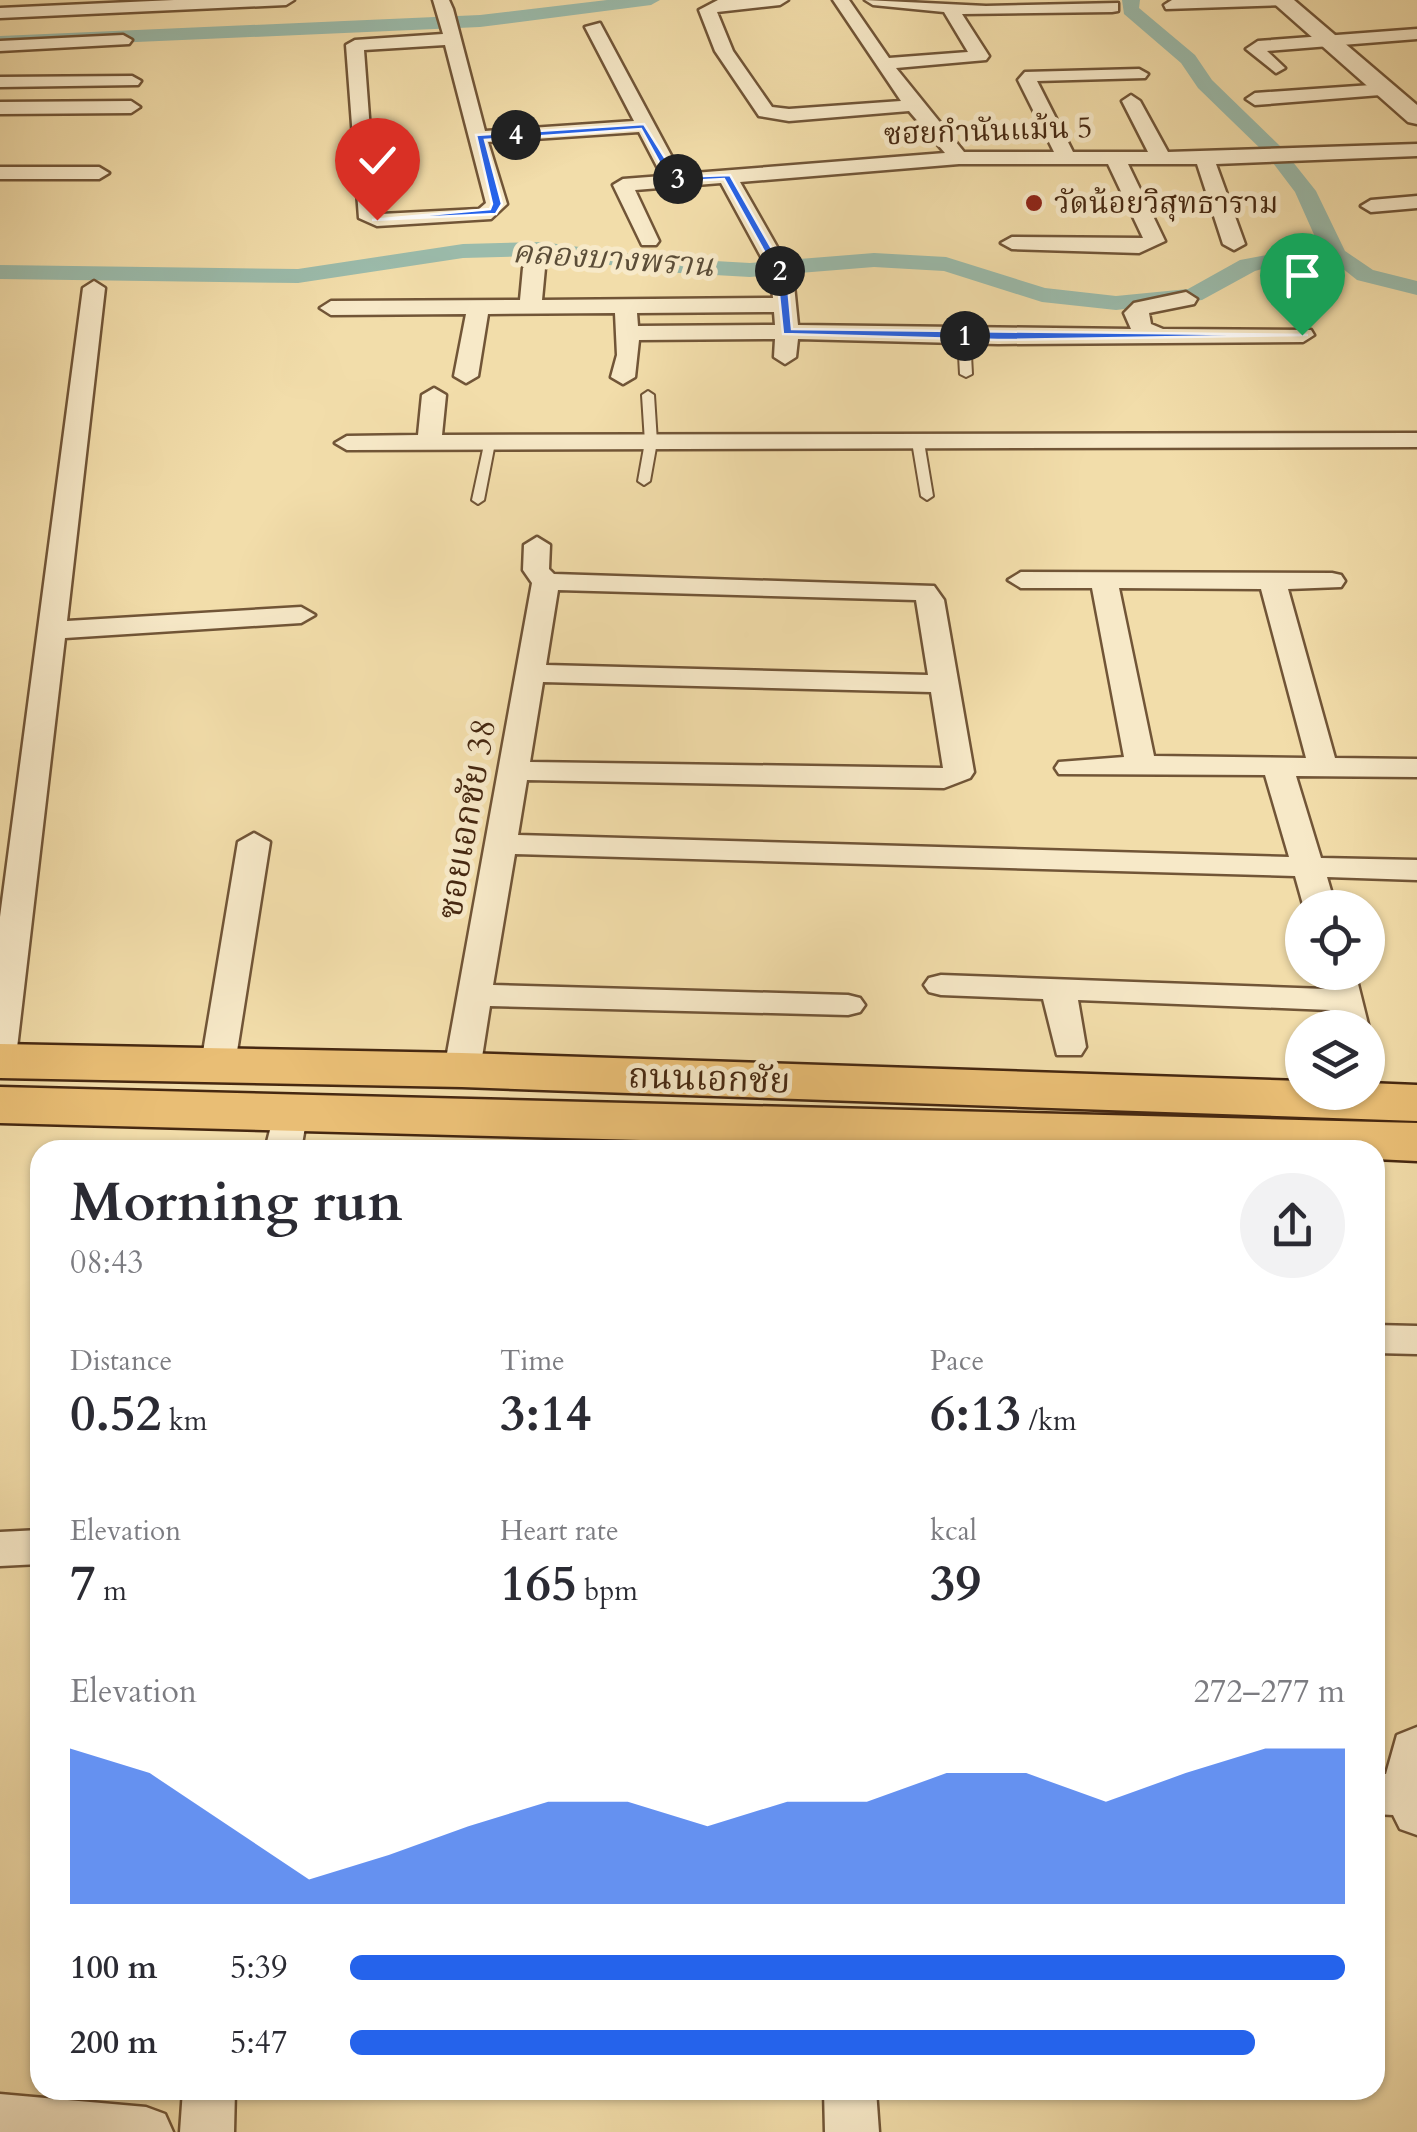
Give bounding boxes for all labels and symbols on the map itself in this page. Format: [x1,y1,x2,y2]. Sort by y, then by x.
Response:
street label: ซฮยกำนันแม้น 5 [883,107,1093,155]
pin: 4 [491,110,541,160]
pin [335,118,420,221]
pin: 3 [653,154,703,204]
place label: วัดน้อยวิสุทธาราม [1054,183,1278,224]
marker: วัดน้อยวิสุทธาราม [1023,192,1045,214]
water label: คลองบางพราน [511,230,716,288]
pin [1260,233,1345,336]
pin: 2 [755,246,805,296]
pin: 1 [940,311,990,361]
street label: ซอยเอกชัย 38 [426,715,508,923]
street label: ถนนเอกชัย [627,1052,791,1106]

